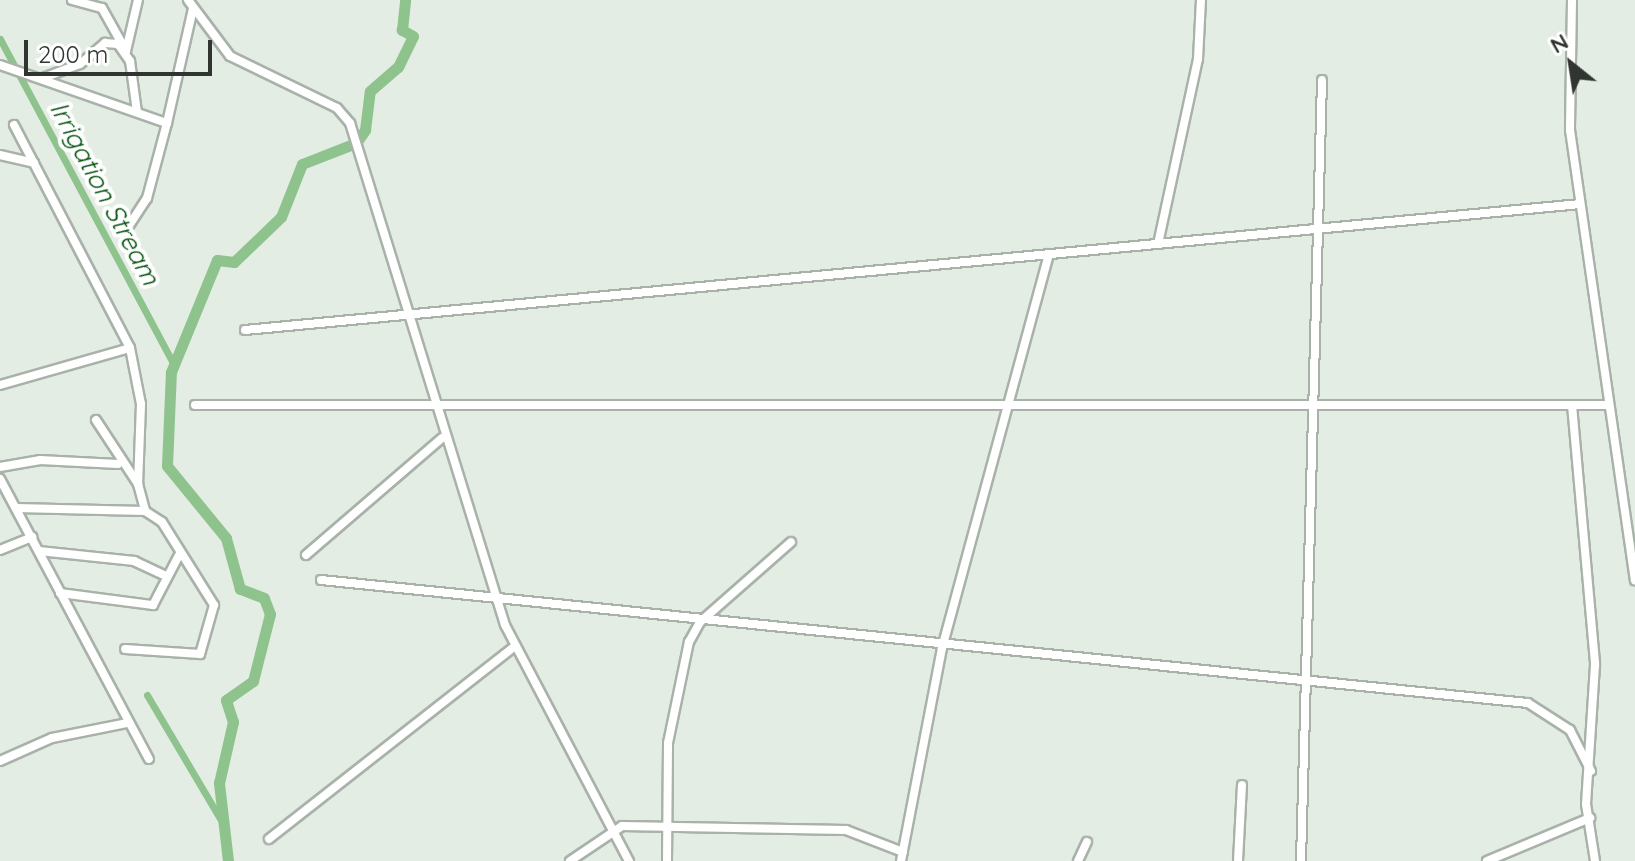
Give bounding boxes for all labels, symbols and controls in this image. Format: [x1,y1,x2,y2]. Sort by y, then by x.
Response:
scale bar [28,24,216,74]
north arrow [1531,24,1611,104]
text: N [1545,27,1573,59]
text: 200 m [38,39,108,69]
water label: Irrigation Stream [44,96,166,290]

